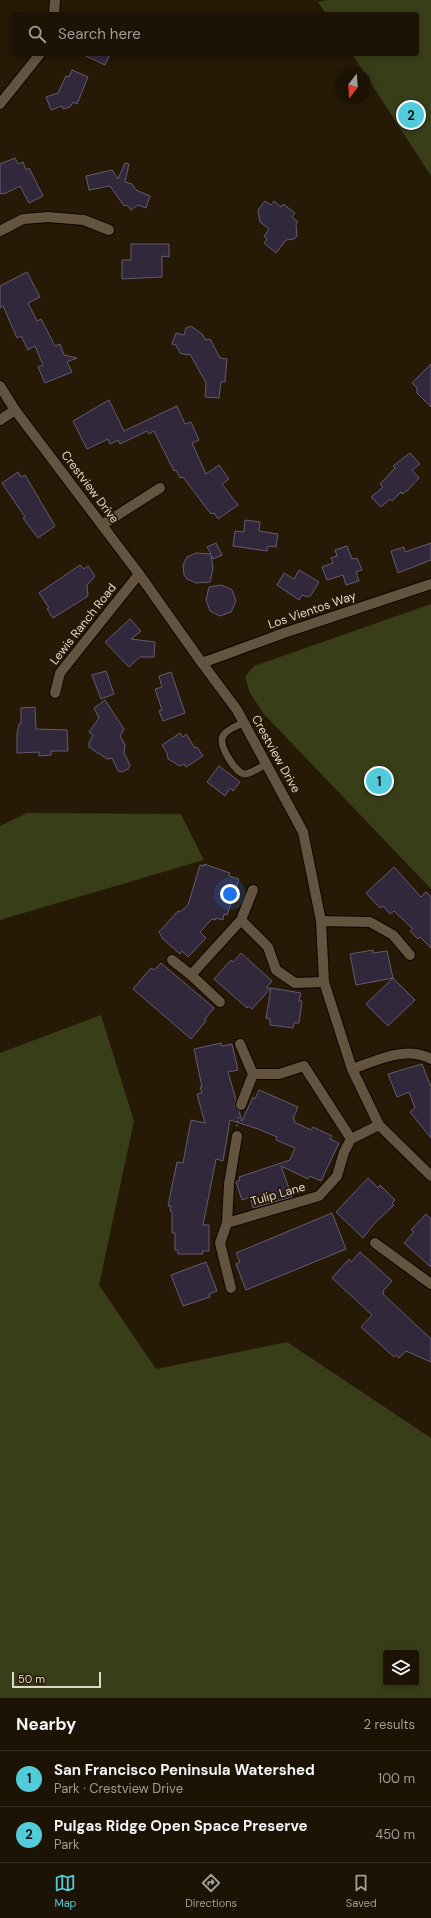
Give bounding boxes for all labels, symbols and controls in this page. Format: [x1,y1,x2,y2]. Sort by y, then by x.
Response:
search box [12,12,419,56]
icon: search [26,23,48,45]
text: Search here [58,24,141,44]
north arrow [335,68,371,104]
pin: 2 [398,100,424,130]
street label: Crestview Drive [58,448,123,527]
street label: Lewis Ranch Road [46,580,120,668]
street label: Los Vientos Way [266,587,358,633]
street label: Crestview Drive [248,712,304,796]
pin: 1 [366,766,392,796]
your location [220,884,240,904]
street label: Tulip Lane [249,1179,307,1209]
map controls [383,1650,419,1686]
button: layers [383,1650,419,1686]
scale bar [12,1670,101,1689]
text: 50 m [18,1672,45,1686]
text: Nearby [16,1713,76,1735]
text: 2 results [364,1716,415,1733]
text: San Francisco Peninsula Watershed [54,1760,315,1780]
text: 1 [27,1770,31,1787]
text: 100 m [378,1770,415,1787]
text: Park · Crestview Drive [54,1780,183,1797]
text: Pulgas Ridge Open Space Preserve [54,1816,308,1836]
text: 2 [25,1826,33,1843]
text: 450 m [375,1826,415,1843]
text: Park [54,1836,80,1853]
tab: Map [54,1872,77,1910]
tab: Directions [185,1872,237,1910]
tab: Saved [346,1872,377,1910]

